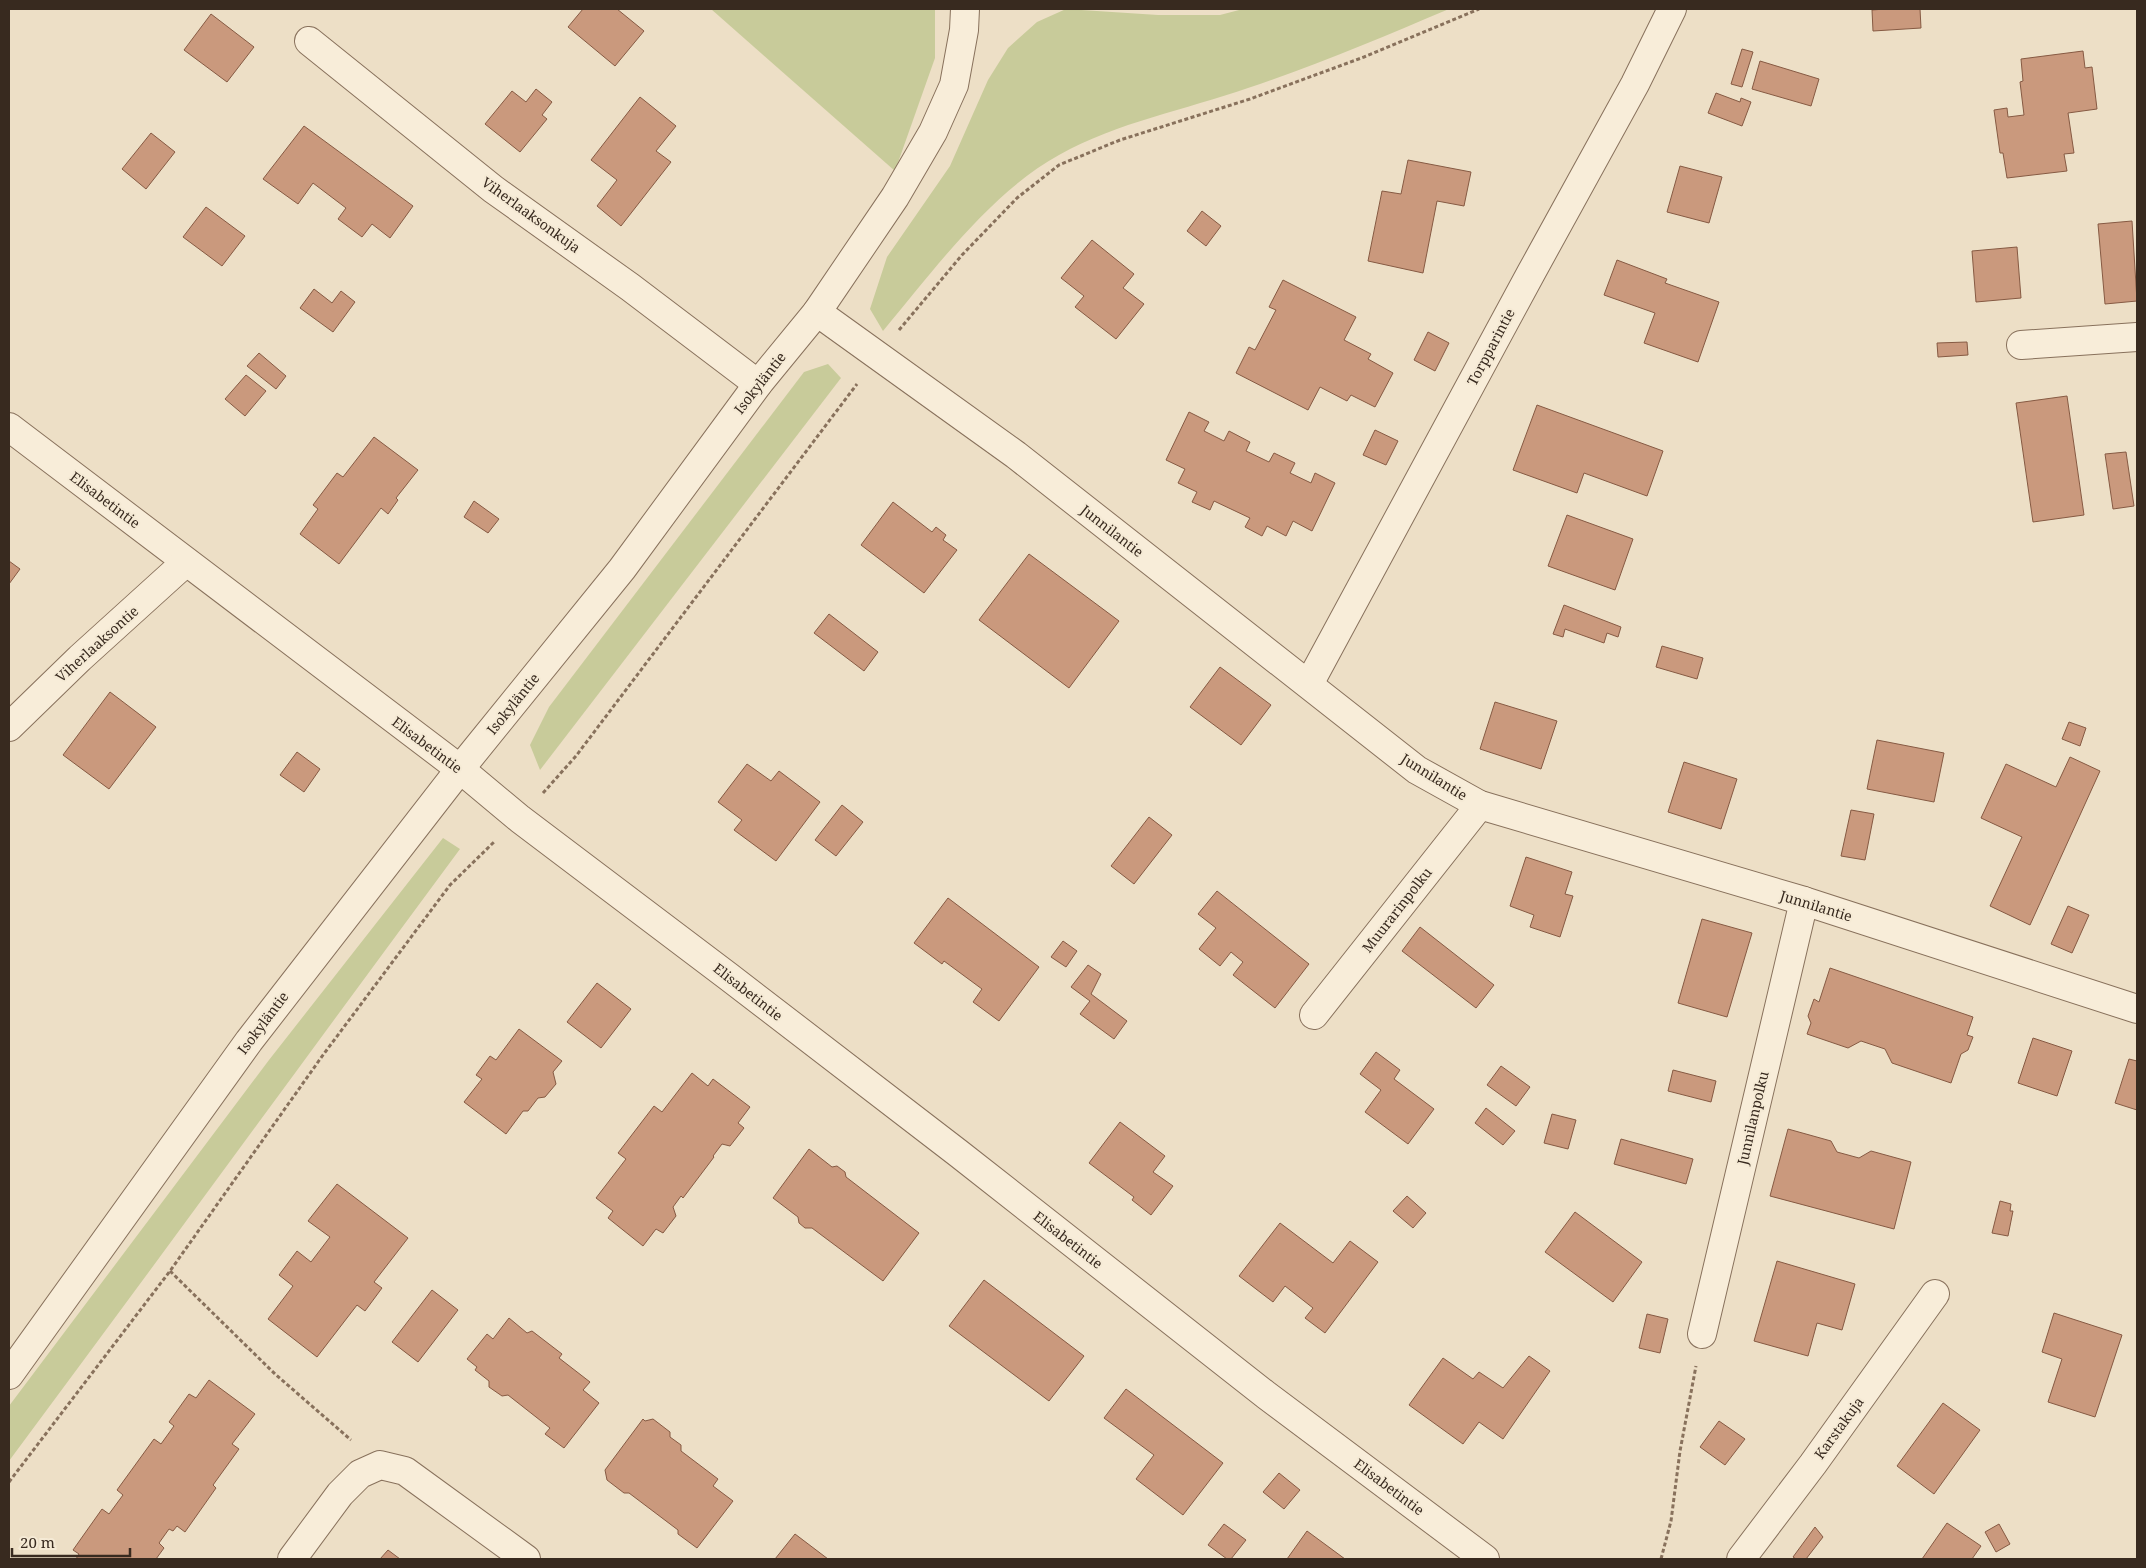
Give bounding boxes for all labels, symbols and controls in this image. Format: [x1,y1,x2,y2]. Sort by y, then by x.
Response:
street label: Viherlaaksonkuja [478,172,585,257]
street label: Torpparintie [1462,305,1519,389]
street label: Isokyläntie [729,348,790,418]
street label: Elisabetintie [66,467,144,532]
street label: Junnilantie [1076,500,1148,561]
street label: Viherlaaksontie [51,601,142,686]
street label: Isokyläntie [482,669,543,738]
street label: Elisabetintie [388,712,466,777]
street label: Junnilantie [1397,748,1471,804]
street label: Muurarinpolku [1357,863,1436,956]
street label: Junnilantie [1777,885,1855,926]
street label: Elisabetintie [710,959,787,1025]
street label: Isokyläntie [233,988,292,1058]
street label: Junnilanpolku [1732,1069,1773,1168]
street label: Elisabetintie [1030,1207,1107,1273]
street label: Karstakuja [1810,1393,1868,1463]
street label: Elisabetintie [1350,1454,1428,1519]
scale bar [12,1526,130,1558]
text: 20 m [20,1532,55,1552]

